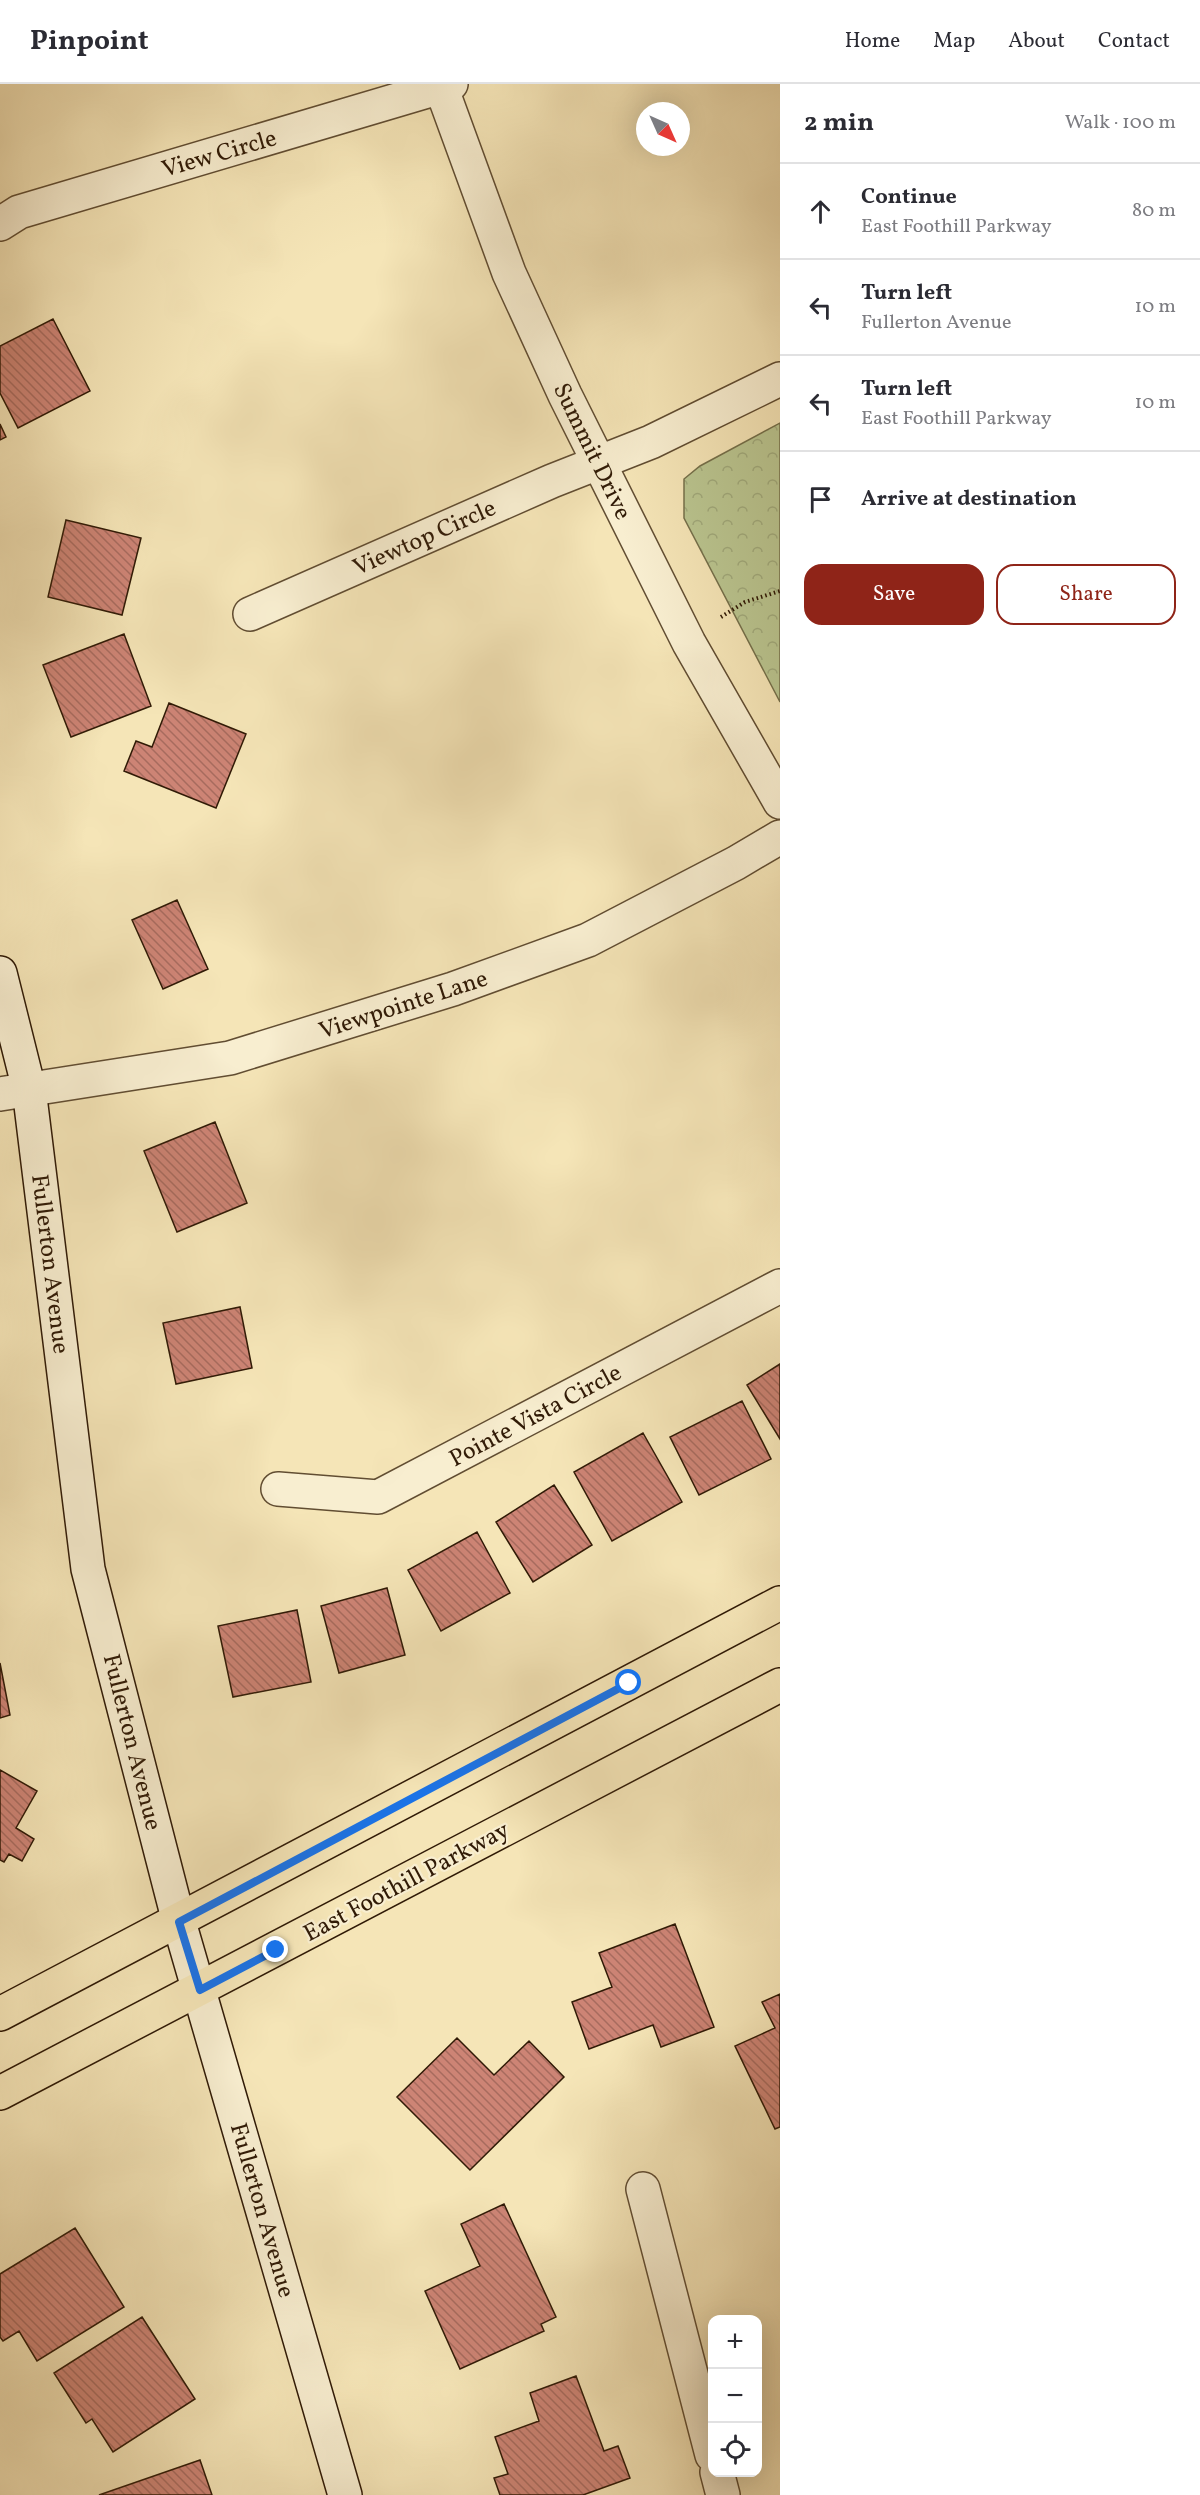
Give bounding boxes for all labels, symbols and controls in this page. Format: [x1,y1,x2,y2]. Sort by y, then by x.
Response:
text: Pinpoint [30,22,148,61]
text: Home [845,27,900,56]
text: Map [933,27,975,56]
text: About [1008,27,1065,56]
text: Contact [1098,27,1170,56]
north arrow [636,102,690,156]
text: 2 min [804,105,874,141]
text: Walk · 100 m [1065,109,1176,137]
street label: View Circle [158,122,281,188]
text: Continue [861,182,957,213]
icon: ahead [804,195,837,228]
text: 80 m [1132,197,1176,225]
text: East Foothill Parkway [861,213,1052,241]
text: Turn left [861,278,952,309]
icon: left [804,291,837,324]
text: 10 m [1135,293,1176,321]
text: Fullerton Avenue [861,309,1012,337]
text: Turn left [861,374,952,405]
street label: Summit Drive [543,378,639,526]
icon: left [804,387,837,420]
text: 10 m [1135,389,1176,417]
text: East Foothill Parkway [861,405,1052,433]
icon: arrive [804,483,837,516]
text: Arrive at destination [861,484,1077,515]
street label: Viewtop Circle [348,492,502,586]
button: Save [804,564,984,625]
button: Share [996,564,1176,625]
street label: Viewpointe Lane [315,963,492,1049]
street label: Fullerton Avenue [21,1173,77,1356]
street label: Pointe Vista Circle [444,1357,628,1477]
street label: Fullerton Avenue [93,1651,169,1834]
route start [615,1669,641,1695]
street label: East Foothill Parkway [298,1814,516,1951]
route end [262,1936,288,1962]
street label: Fullerton Avenue [220,2119,302,2302]
map controls [708,2315,762,2477]
button: + [708,2315,762,2369]
button: − [708,2369,762,2423]
button: locate [708,2423,762,2477]

